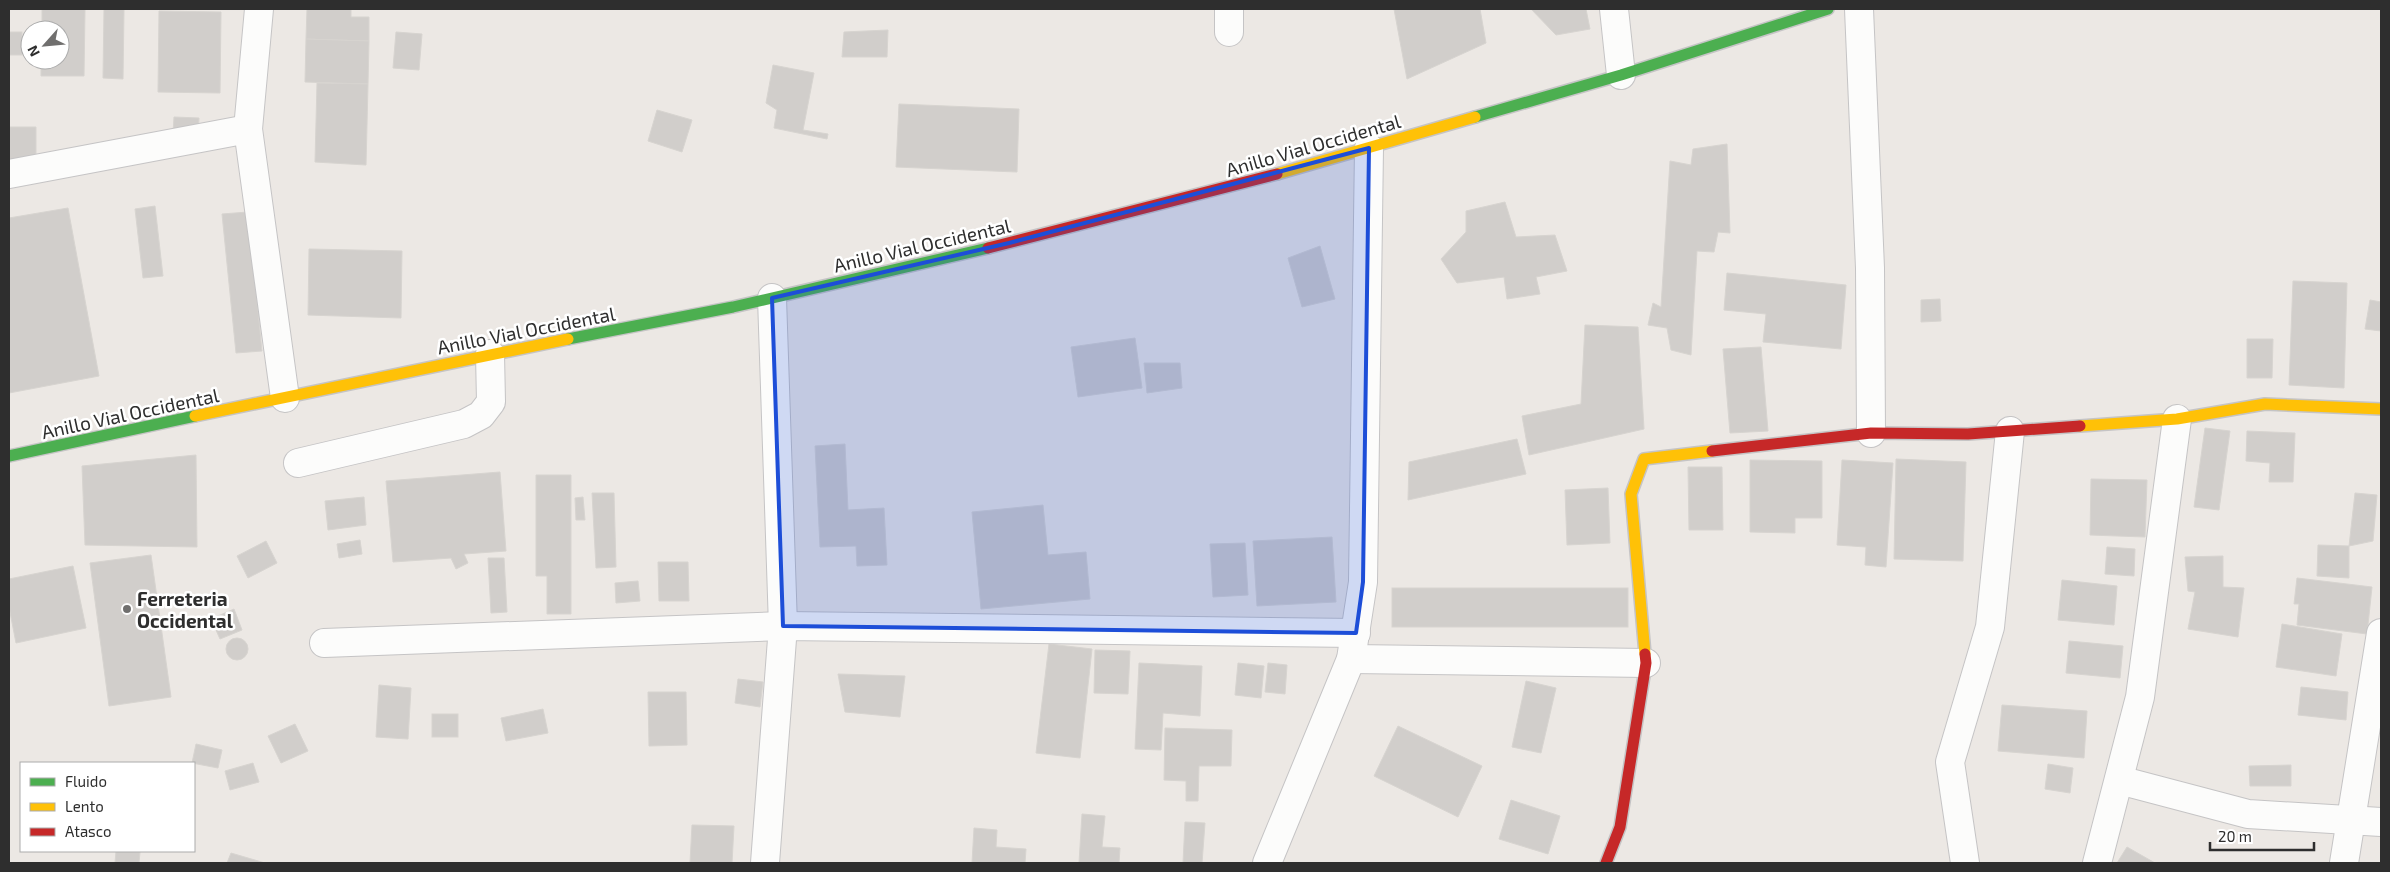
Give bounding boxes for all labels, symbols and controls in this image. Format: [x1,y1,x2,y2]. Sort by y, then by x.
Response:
north arrow [20,20,70,70]
text: N [23,43,43,59]
street label: Anillo Vial Occidental [1223,109,1403,181]
street label: Anillo Vial Occidental [831,213,1013,277]
street label: Anillo Vial Occidental [435,301,617,359]
street label: Anillo Vial Occidental [39,383,221,443]
place label: Ferreteria Occidental [137,587,234,632]
marker: Ferreteria Occidental [121,603,133,615]
legend [20,762,195,852]
text: Fluido [65,772,107,790]
text: Lento [65,797,104,815]
scale bar [2210,820,2314,852]
text: Atasco [65,822,111,840]
text: 20 m [2218,827,2252,845]

